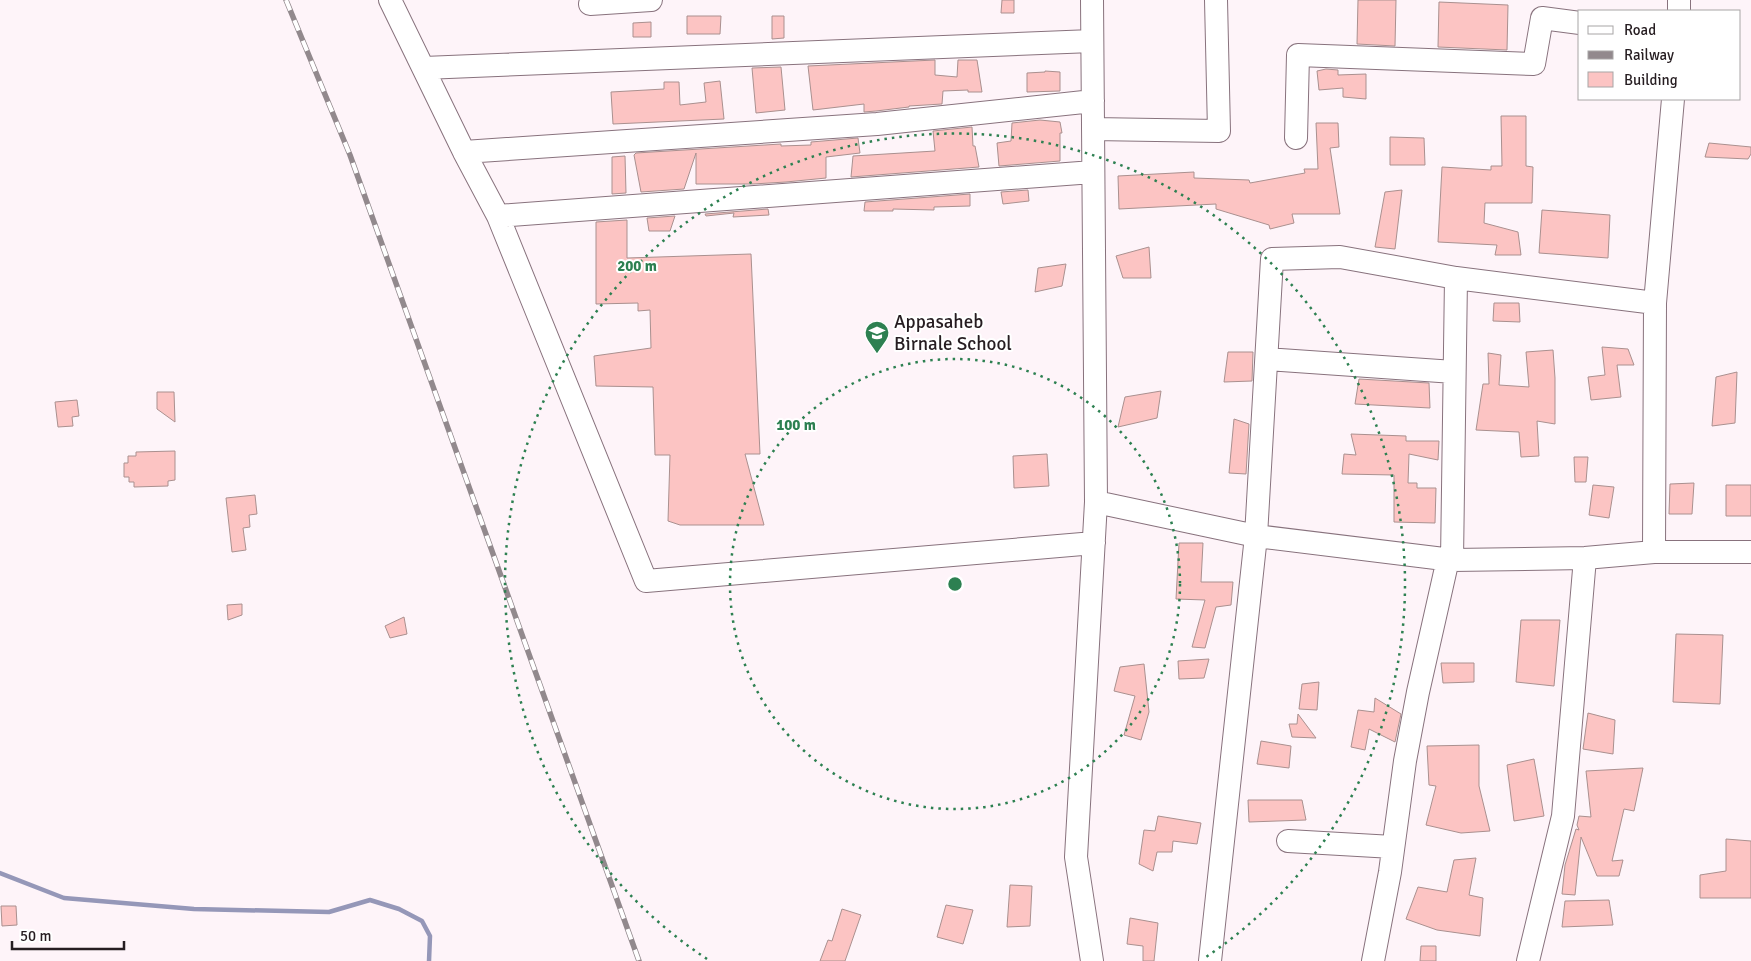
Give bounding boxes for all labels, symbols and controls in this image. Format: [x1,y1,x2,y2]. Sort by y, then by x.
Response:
legend [1578,10,1741,100]
text: Road [1624,21,1656,39]
text: Railway [1624,46,1674,64]
text: Building [1624,71,1678,89]
text: 200 m [617,257,657,275]
place label: Appasaheb Birnale School [894,310,1012,356]
school or university icon: Appasaheb Birnale School [864,320,890,354]
text: 100 m [776,416,816,434]
centre of rings [946,575,964,593]
scale bar [12,918,125,950]
text: 50 m [20,927,51,945]

